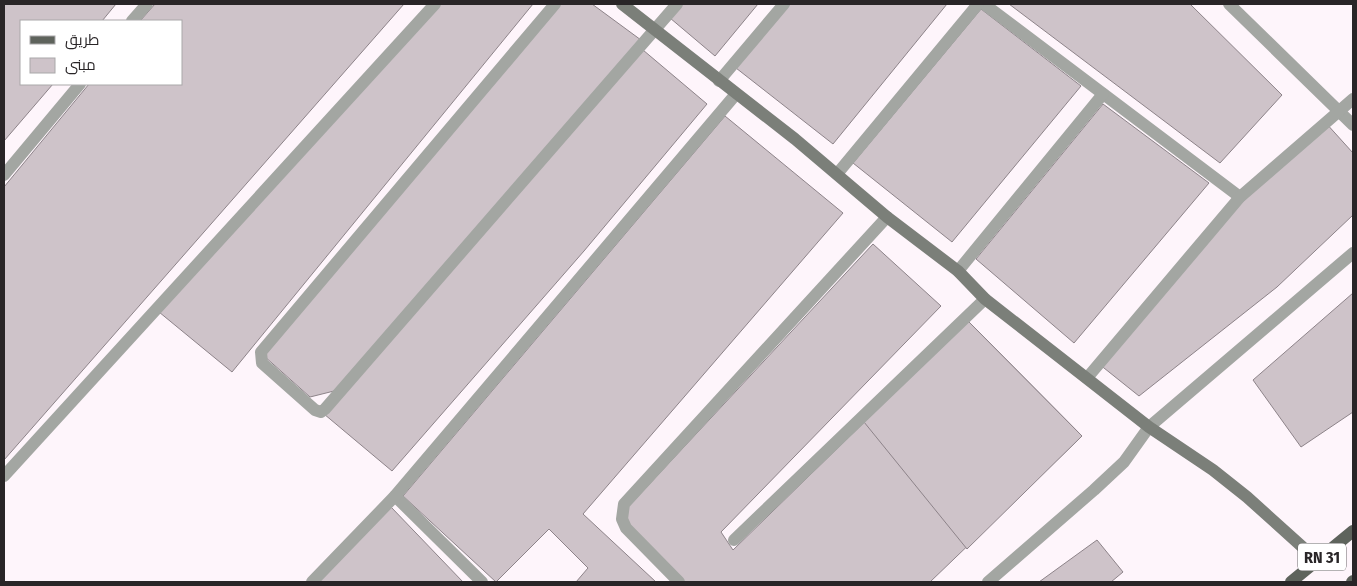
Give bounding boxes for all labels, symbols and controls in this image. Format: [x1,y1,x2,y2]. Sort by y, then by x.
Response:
legend [20,20,182,85]
text: طريق [65,31,99,50]
text: مبنى [65,56,96,75]
road number: RN 31 [1298,544,1346,570]

